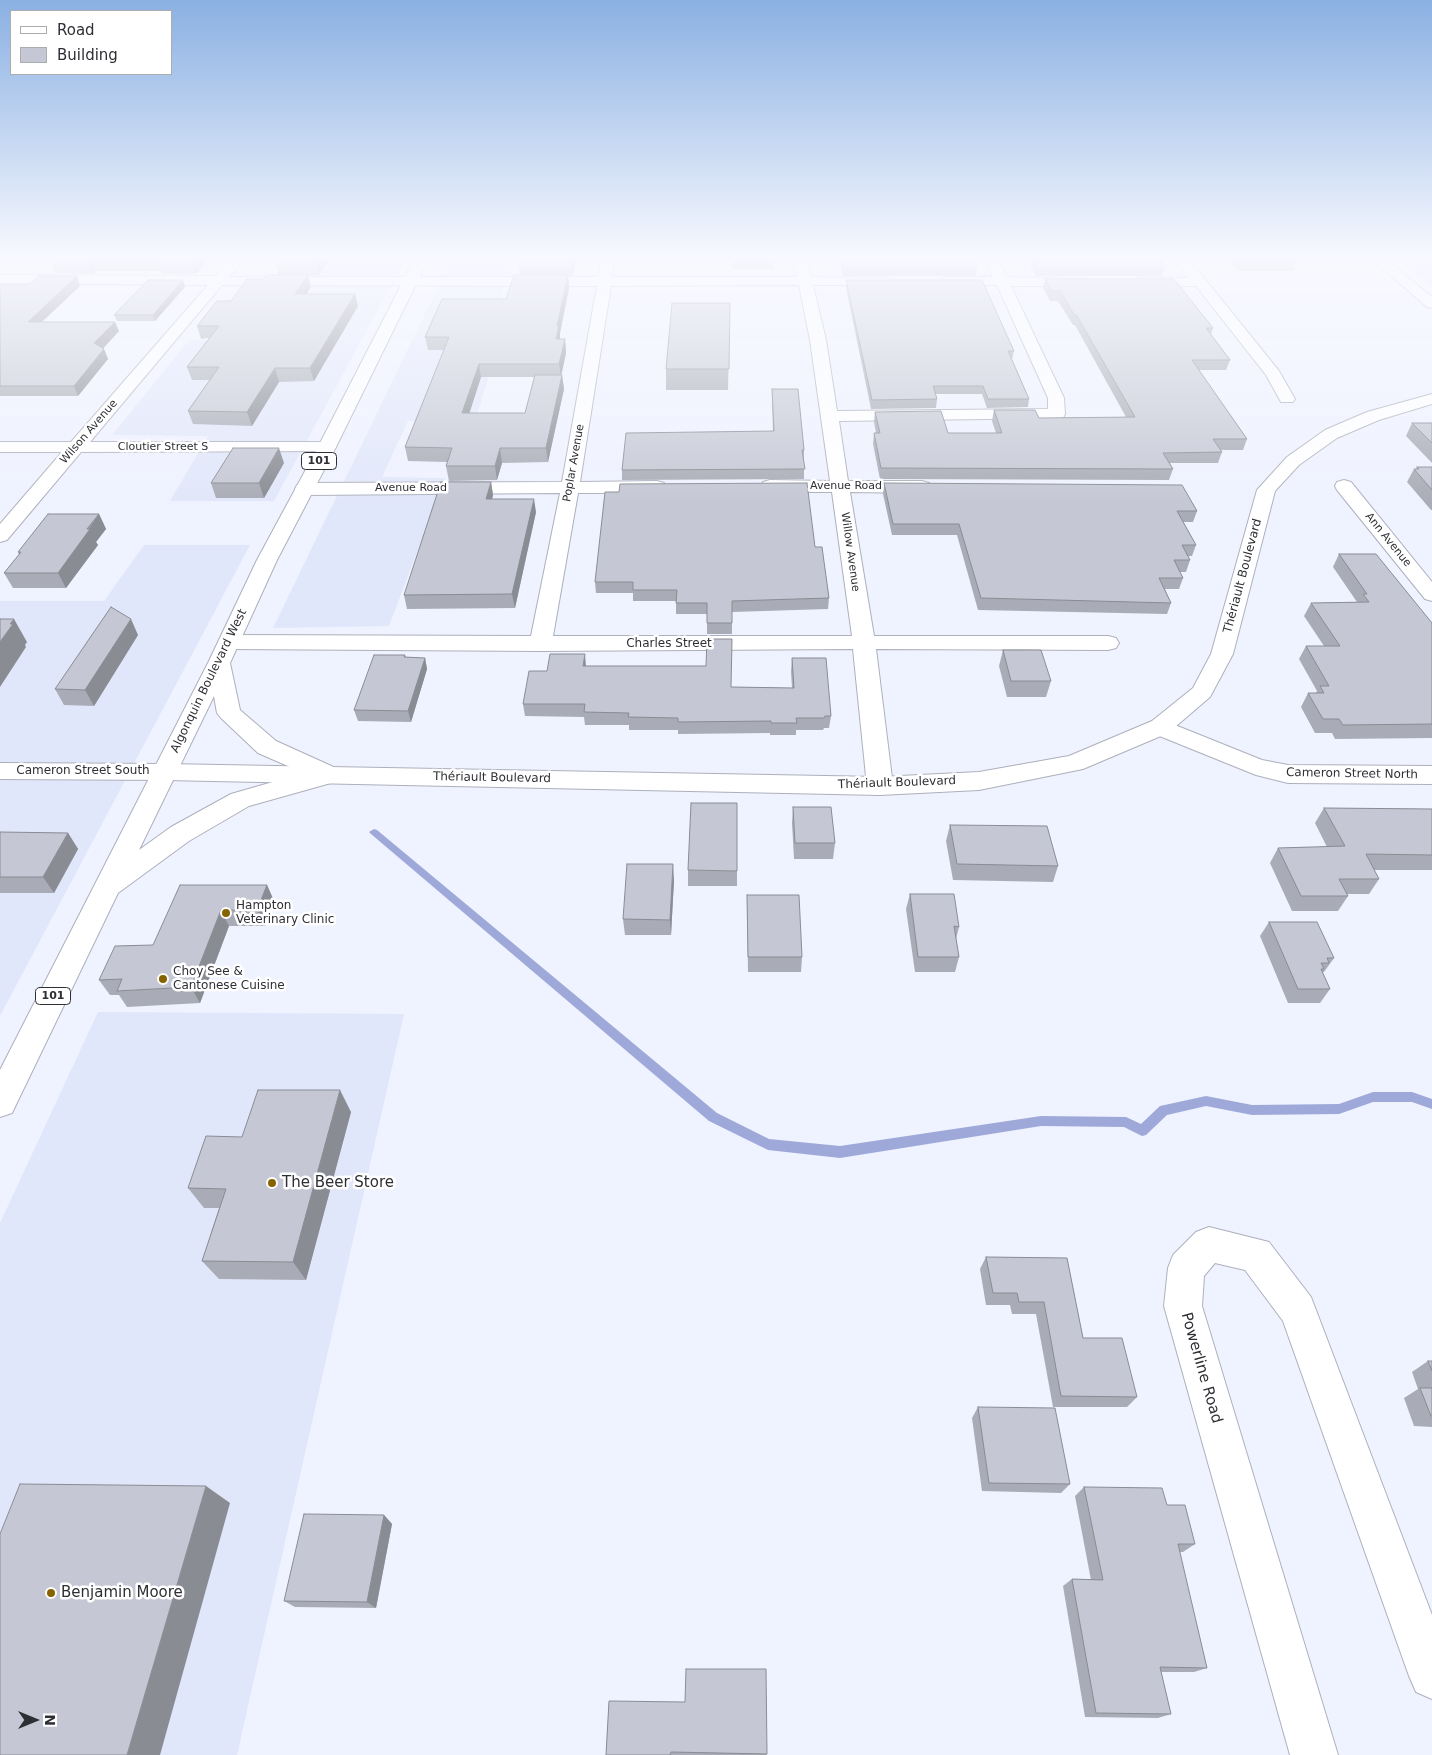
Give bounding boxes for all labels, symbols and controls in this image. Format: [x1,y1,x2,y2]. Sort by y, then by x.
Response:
legend [10,10,172,75]
text: Road [57,21,95,39]
text: Building [57,46,118,64]
street label: Wilson Avenue [58,397,120,467]
street label: Poplar Avenue [561,423,587,503]
street label: Cloutier Street S [118,440,208,454]
road number: 101 [302,452,336,470]
street label: Avenue Road [810,479,882,493]
street label: Avenue Road [375,481,447,495]
street label: Ann Avenue [1362,510,1414,570]
street label: Willow Avenue [838,512,862,592]
street label: Thériault Boulevard [1221,517,1265,635]
street label: Algonquin Boulevard West [168,607,250,755]
street label: Charles Street [626,637,712,651]
street label: Cameron Street South [16,764,150,778]
street label: Cameron Street North [1286,766,1418,782]
street label: Thériault Boulevard [433,770,551,786]
street label: Thériault Boulevard [838,774,956,792]
place label: Hampton Veterinary Clinic [236,899,334,927]
marker: Hampton Veterinary Clinic [220,907,232,919]
place label: Choy See & Cantonese Cuisine [173,965,285,993]
marker: Choy See & Cantonese Cuisine [157,973,169,985]
road number: 101 [36,988,70,1004]
place label: The Beer Store [282,1174,394,1192]
marker: The Beer Store [266,1177,278,1189]
street label: Powerline Road [1177,1310,1225,1426]
place label: Benjamin Moore [61,1584,183,1602]
marker: Benjamin Moore [45,1587,57,1599]
north arrow [10,1695,60,1745]
text: N [42,1714,58,1726]

